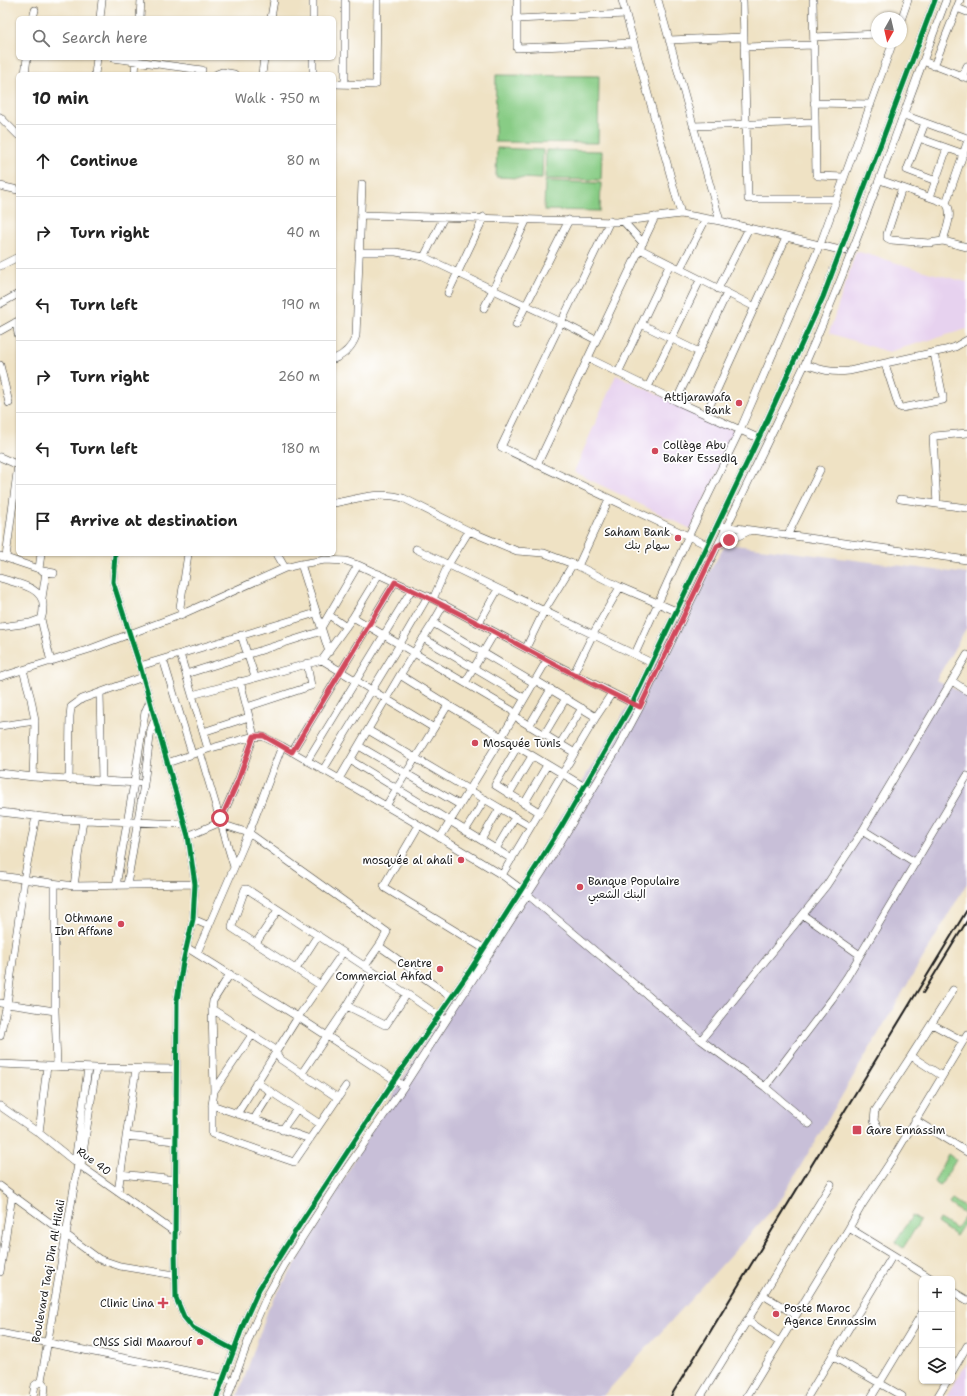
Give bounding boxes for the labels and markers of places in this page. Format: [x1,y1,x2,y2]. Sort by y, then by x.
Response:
place label: Attijarawafa Bank [664,390,731,418]
marker: Attijarawafa Bank [734,398,744,408]
place label: Collège Abu Baker Essediq [663,438,738,466]
marker: Collège Abu Baker Essediq [650,446,660,456]
place label: Saham Bank سهام بنك [604,525,670,554]
marker: Saham Bank سهام بنك [673,533,683,543]
place label: Mosquée Tunis [483,736,561,751]
marker: Mosquée Tunis [470,738,480,748]
place label: mosquée al ahali [362,853,453,868]
marker: mosquée al ahali [456,855,466,865]
place label: Banque Populaire البنك الشعبي [588,874,680,905]
marker: Banque Populaire البنك الشعبي [575,882,585,892]
place label: Othmane Ibn Affane [55,911,113,939]
marker: Othmane Ibn Affane [116,919,126,929]
place label: Centre Commercial Ahfad [335,956,432,984]
marker: Centre Commercial Ahfad [435,964,445,974]
place label: Gare Ennassim [866,1123,946,1138]
marker: Gare Ennassim [851,1124,863,1136]
place label: Clinic Lina [100,1296,154,1311]
marker: Clinic Lina [157,1297,169,1309]
place label: Poste Maroc Agence Ennassim [784,1301,877,1329]
marker: Poste Maroc Agence Ennassim [771,1309,781,1319]
place label: CNSS Sidi Maarouf [93,1335,193,1350]
marker: CNSS Sidi Maarouf [195,1337,205,1347]

